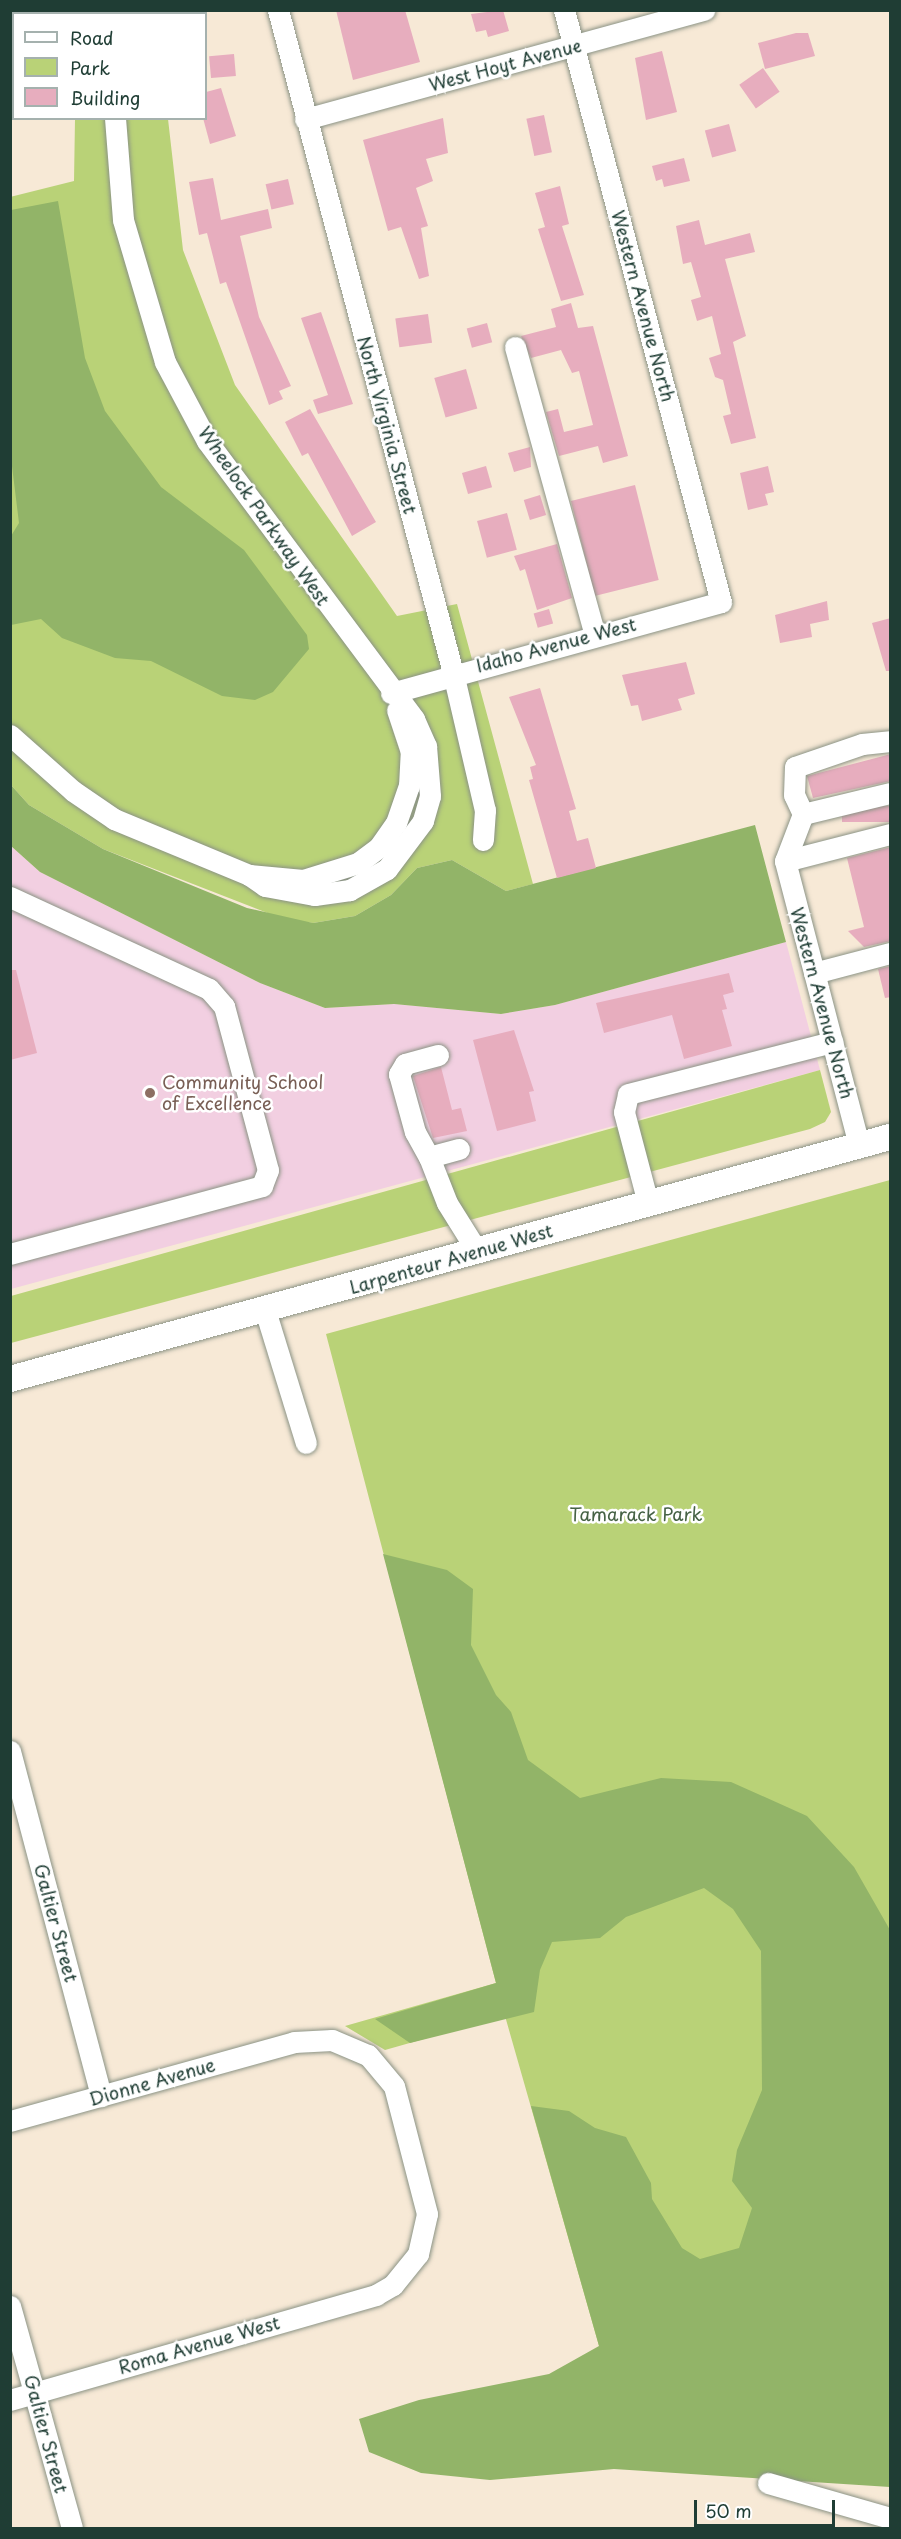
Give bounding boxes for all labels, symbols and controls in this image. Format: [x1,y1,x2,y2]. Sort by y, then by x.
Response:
legend [12,12,207,120]
text: Road [70,24,114,51]
street label: West Hoyt Avenue [426,34,584,96]
text: Park [70,54,110,81]
text: Building [70,84,140,111]
street label: Western Avenue North [607,209,679,403]
street label: North Virginia Street [353,334,421,516]
street label: Wheelock Parkway West [194,422,334,610]
street label: Idaho Avenue West [474,613,638,677]
street label: Western Avenue North [786,906,858,1100]
place label: Community School of Excellence [162,1072,325,1114]
marker: Community School of Excellence [143,1086,157,1100]
street label: Larpenteur Avenue West [347,1220,555,1298]
park label: Tamarack Park [569,1503,703,1525]
street label: Galtier Street [30,1861,82,1985]
street label: Dionne Avenue [87,2054,217,2110]
street label: Roma Avenue West [117,2312,281,2378]
street label: Galtier Street [20,2372,72,2496]
scale bar [697,2488,838,2526]
text: 50 m [705,2497,752,2524]

